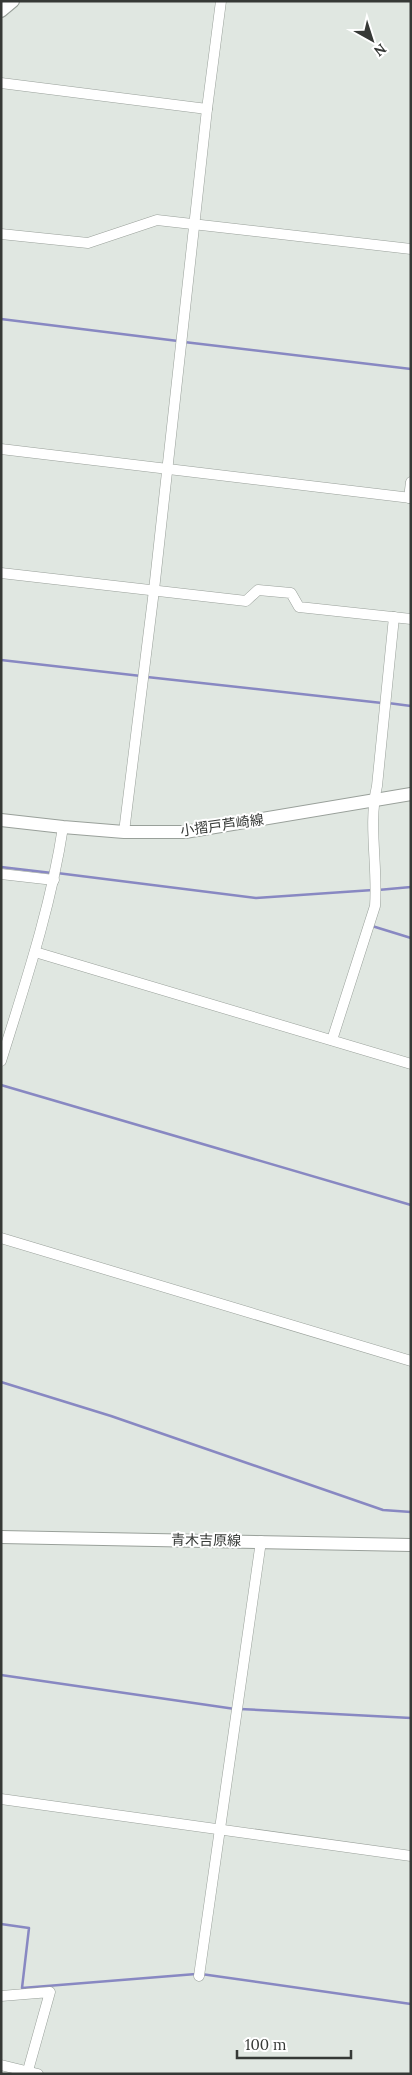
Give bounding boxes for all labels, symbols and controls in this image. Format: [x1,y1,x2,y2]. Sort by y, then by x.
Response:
north arrow [347,15,397,65]
text: N [370,40,390,61]
street label: 小摺戸芦崎線 [179,810,265,840]
street label: 青木吉原線 [171,1530,241,1550]
scale bar [237,2028,351,2060]
text: 100 m [245,2035,286,2054]

